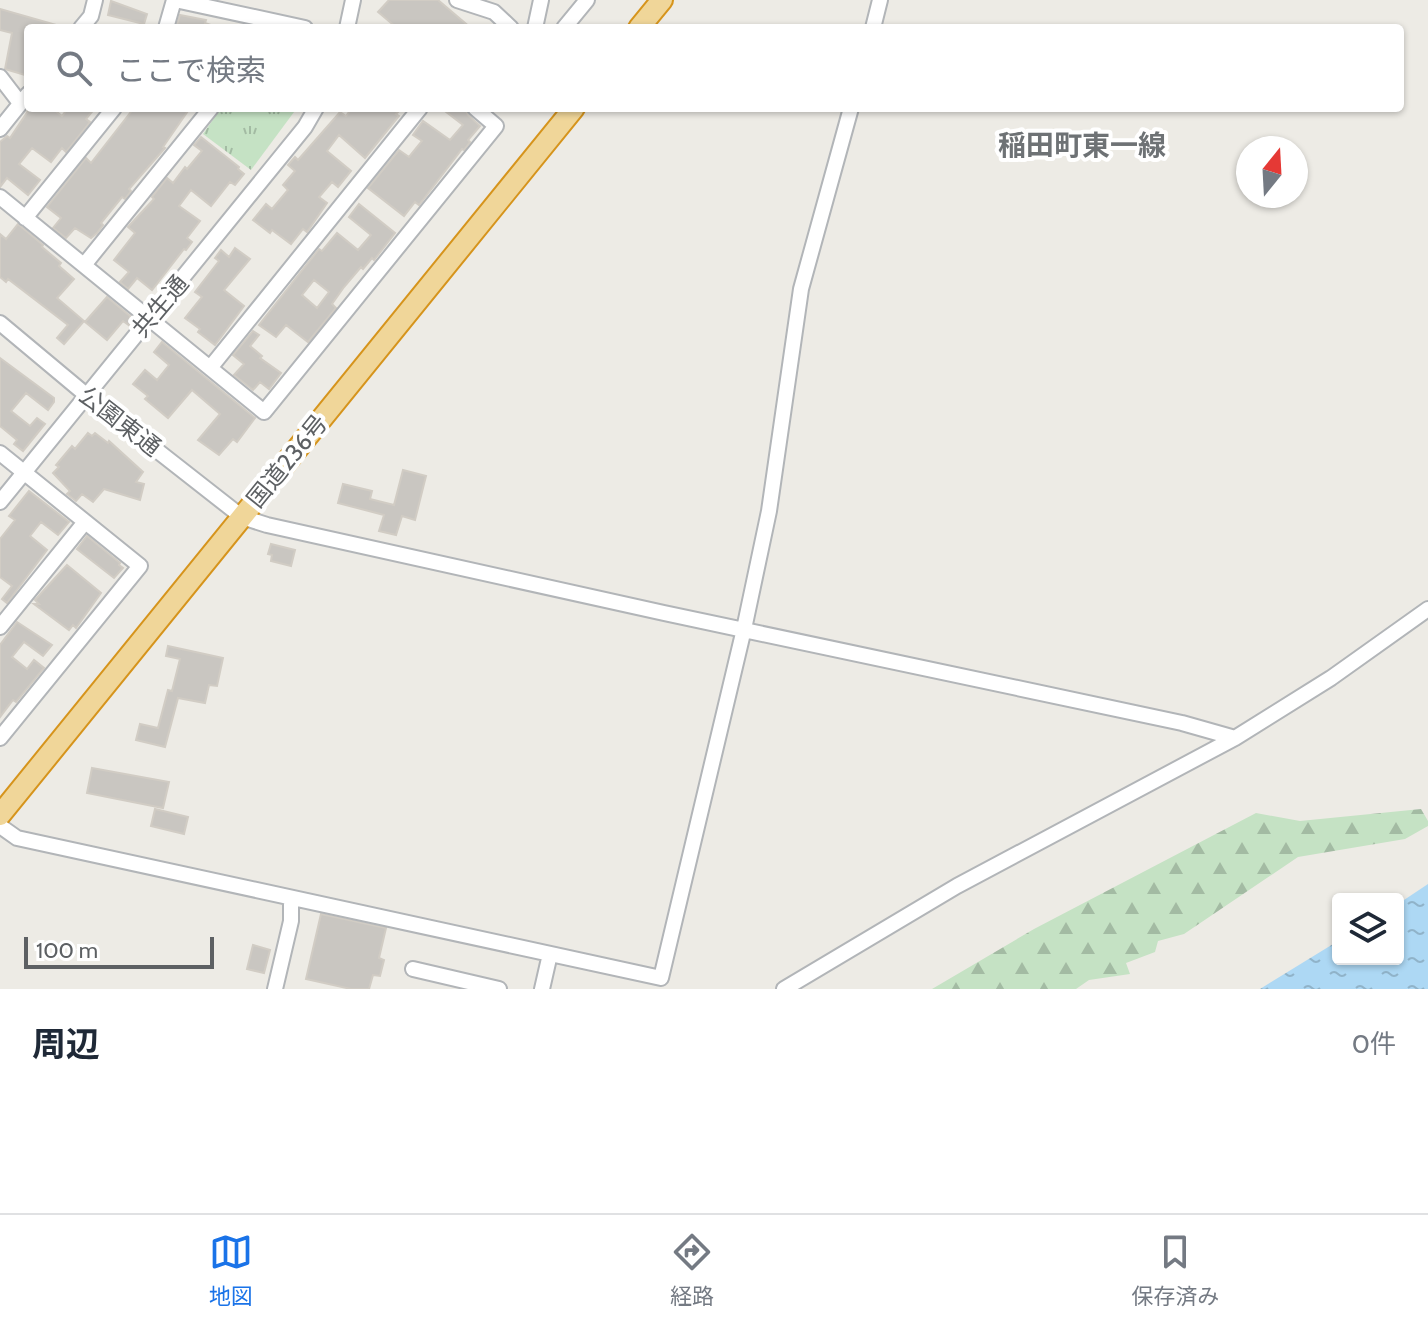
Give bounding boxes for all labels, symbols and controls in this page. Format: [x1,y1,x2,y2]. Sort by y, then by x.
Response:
search box [24,24,1404,112]
icon: search [52,46,96,90]
text: ここで検索 [116,52,266,89]
district label: 稲田町東一線 [998,128,1166,162]
north arrow [1236,136,1308,208]
street label: 共生通 [126,269,194,343]
street label: 公園東通 [73,380,167,462]
street label: 国道236号 [241,409,333,513]
map controls [1332,893,1404,965]
button: layers [1332,893,1404,965]
scale bar [24,933,214,969]
text: 100 m [36,937,98,964]
text: 周辺 [32,1023,100,1065]
text: 0件 [1352,1028,1396,1060]
tab: 地図 [209,1230,253,1310]
tab: 経路 [670,1230,714,1310]
tab: 保存済み [1131,1230,1219,1310]

